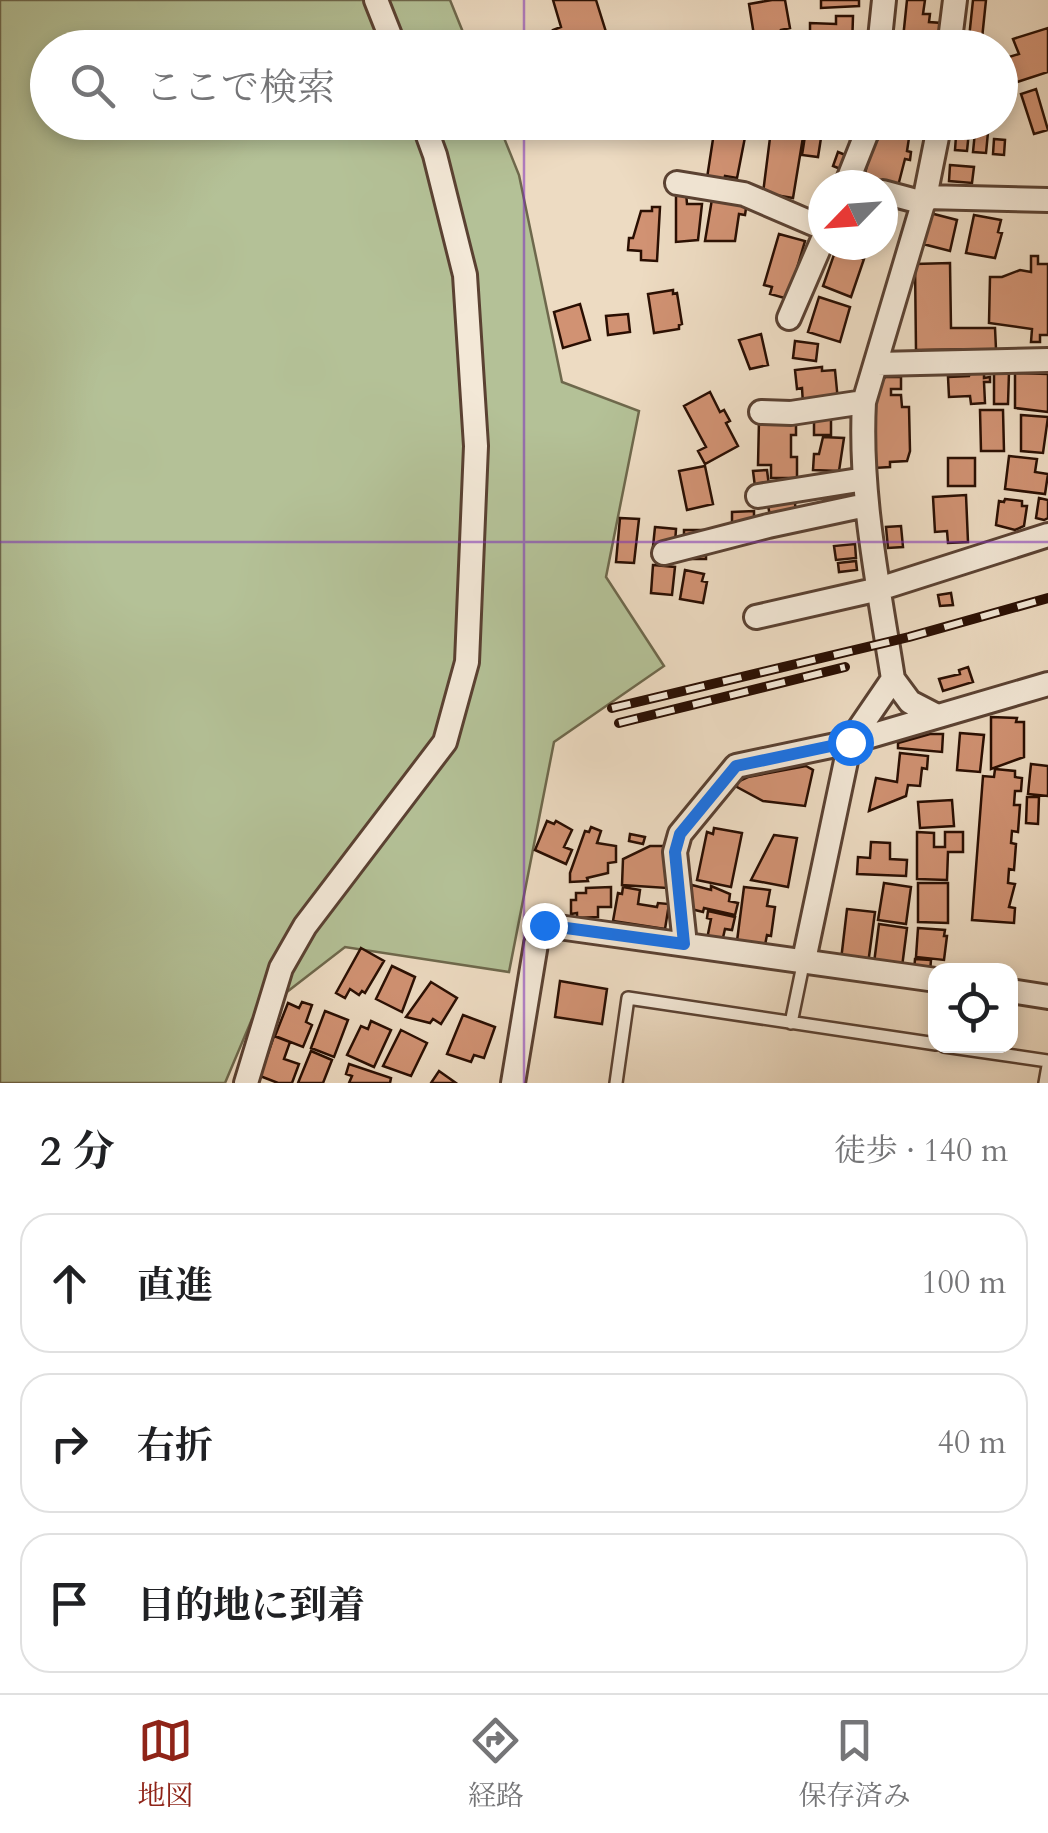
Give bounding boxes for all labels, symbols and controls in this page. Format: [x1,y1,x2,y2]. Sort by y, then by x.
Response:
search box [30,30,1018,140]
icon: search [65,58,120,113]
text: ここで検索 [145,62,335,114]
north arrow [808,170,898,260]
route start [828,720,874,766]
route end [522,903,568,949]
map controls [928,963,1018,1053]
button: locate [928,963,1018,1053]
text: 2 分 [40,1123,115,1180]
text: 徒歩 · 140 m [834,1129,1008,1173]
icon: ahead [42,1256,97,1311]
text: 直進 [137,1260,213,1312]
text: 100 m [921,1261,1006,1305]
icon: right [42,1416,97,1471]
text: 右折 [137,1420,213,1472]
text: 40 m [938,1421,1006,1465]
icon: arrive [42,1576,97,1631]
text: 目的地に到着 [137,1580,365,1632]
tab: 地図 [137,1713,193,1815]
tab: 経路 [468,1713,524,1815]
tab: 保存済み [799,1713,911,1815]

